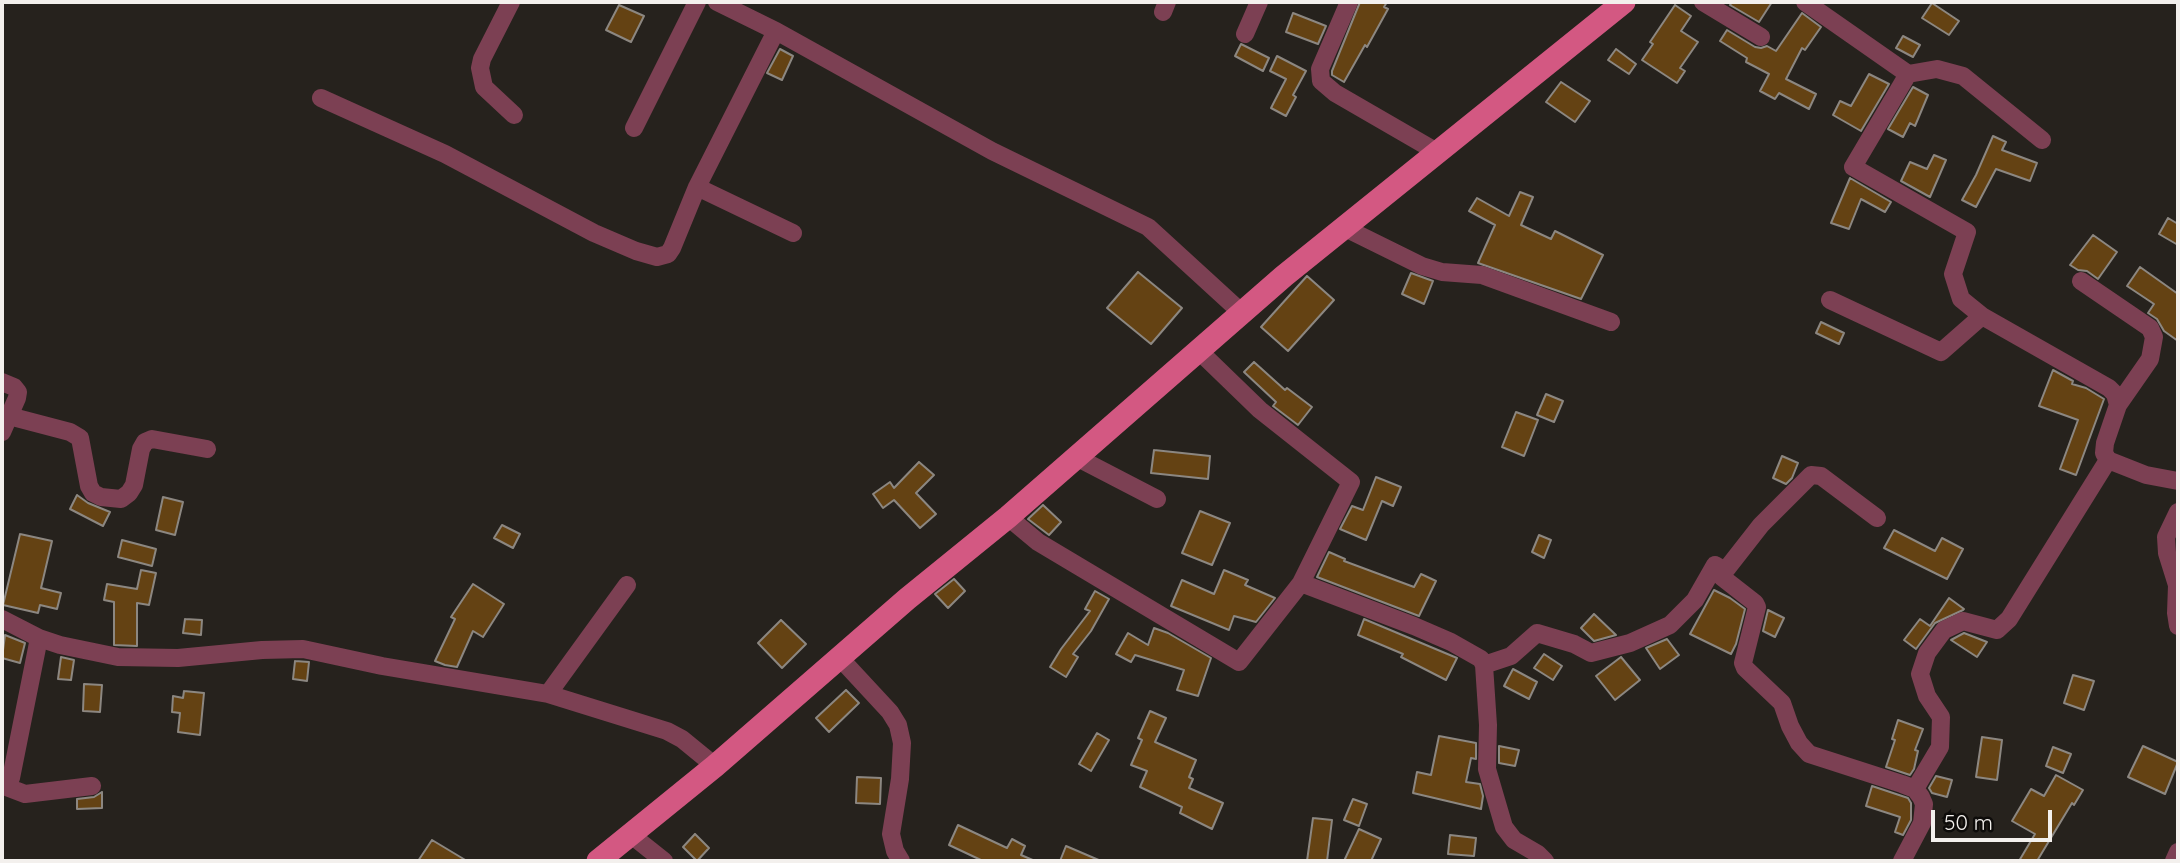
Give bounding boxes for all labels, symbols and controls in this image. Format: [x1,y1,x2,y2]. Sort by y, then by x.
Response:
scale bar [1935,796,2056,840]
text: 50 m [1944,809,1993,835]

